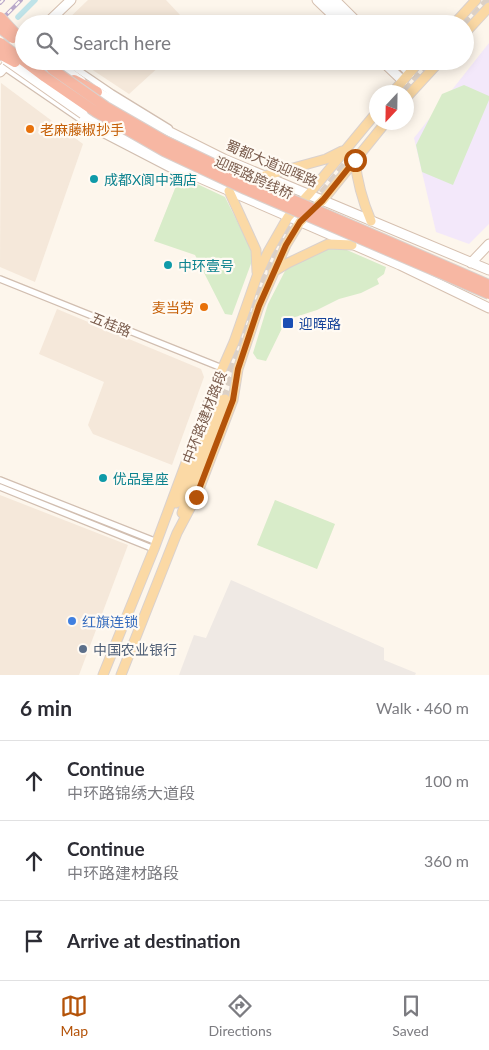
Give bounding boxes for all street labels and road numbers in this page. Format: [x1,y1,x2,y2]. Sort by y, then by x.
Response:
street label: 蜀都大道迎晖路 [224,136,320,190]
street label: 迎晖路跨线桥 [212,152,296,202]
street label: 五桂路 [88,308,134,340]
street label: 中环路建材路段 [179,368,229,466]

